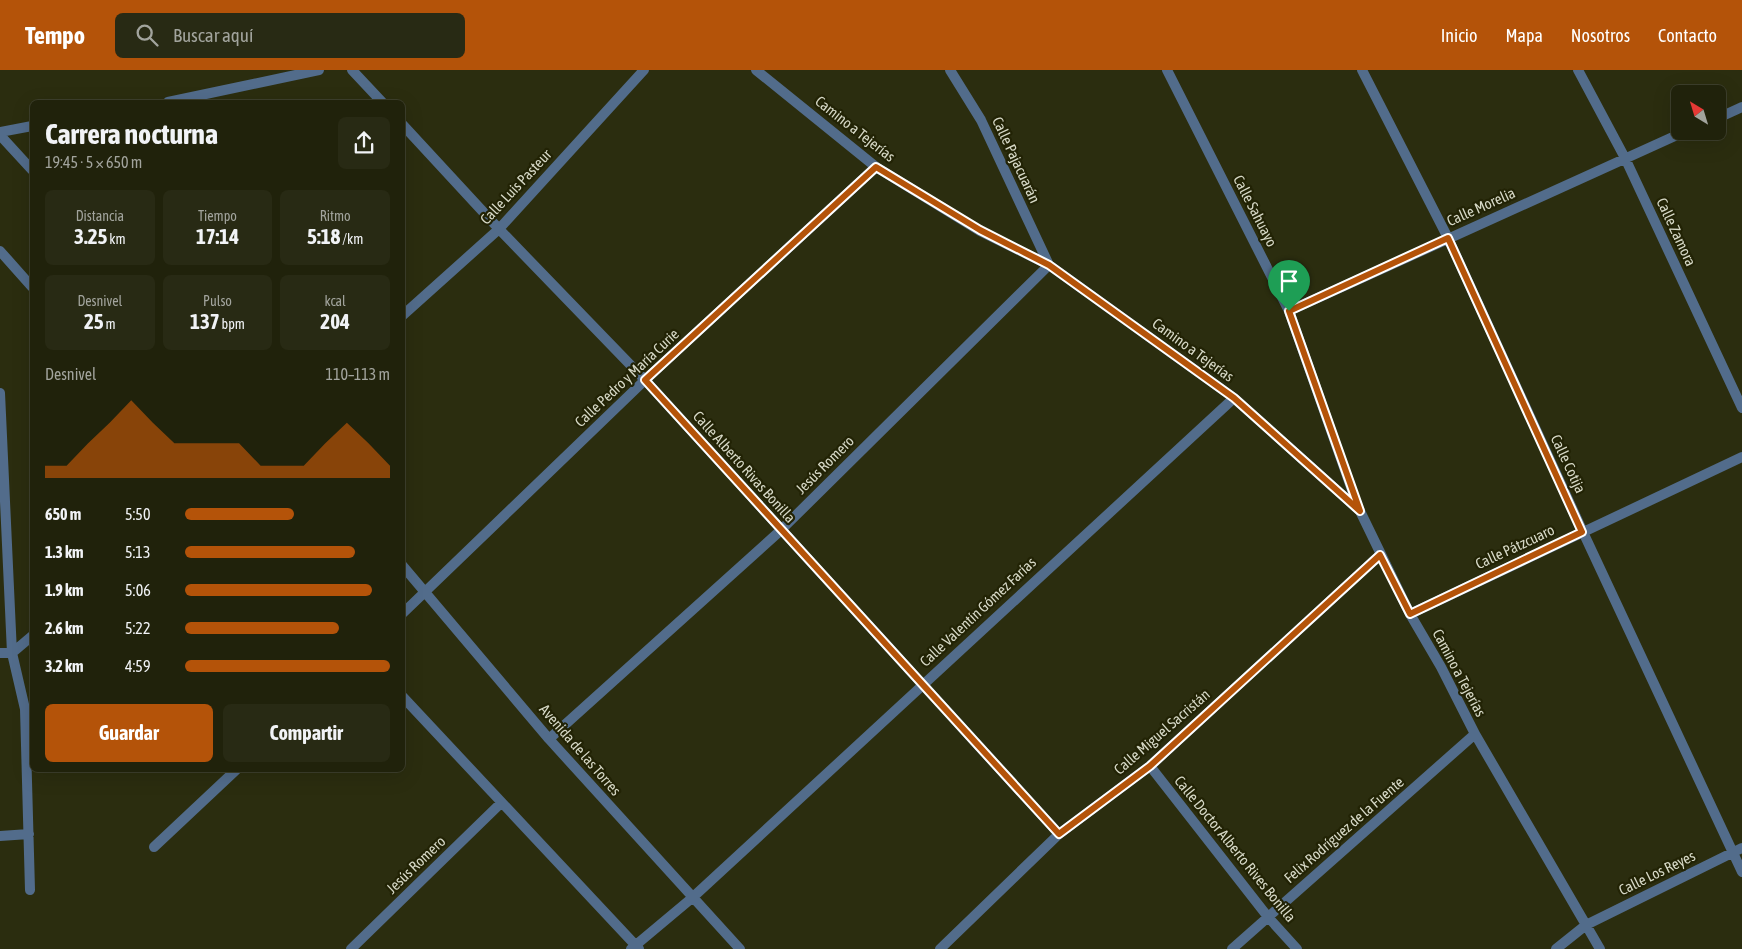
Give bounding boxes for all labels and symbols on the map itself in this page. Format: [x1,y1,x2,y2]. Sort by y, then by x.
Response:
north arrow [1671,85,1726,140]
street label: Camino a Tejerías [812,92,898,165]
street label: Calle Pajacuarán [989,114,1044,206]
street label: Calle Luis Pasteur [477,145,555,228]
street label: Calle Sahuayo [1230,172,1281,249]
street label: Calle Morelia [1444,184,1518,229]
street label: Calle Zamora [1653,195,1700,269]
pin [1268,260,1310,311]
street label: Camino a Tejerías [1149,314,1237,385]
street label: Calle Pedro y María Curie [571,325,682,430]
street label: Calle Alberto Rivas Bonilla [690,407,799,526]
street label: Jesús Romero [792,432,857,497]
street label: Calle Cotija [1548,432,1589,496]
street label: Calle Pátzcuaro [1473,521,1557,572]
street label: Calle Valentín Gómez Farías [916,554,1039,670]
street label: Camino a Tejerías [1429,626,1490,719]
street label: Calle Miguel Sacristán [1110,686,1213,778]
street label: Avenida de las Torres [536,701,625,799]
street label: Calle Doctor Alberto Rives Bonilla [1171,772,1300,925]
street label: Felix Rodríguez de la Fuente [1280,773,1407,886]
street label: Jesús Romero [383,832,449,897]
street label: Calle Los Reyes [1616,847,1698,898]

